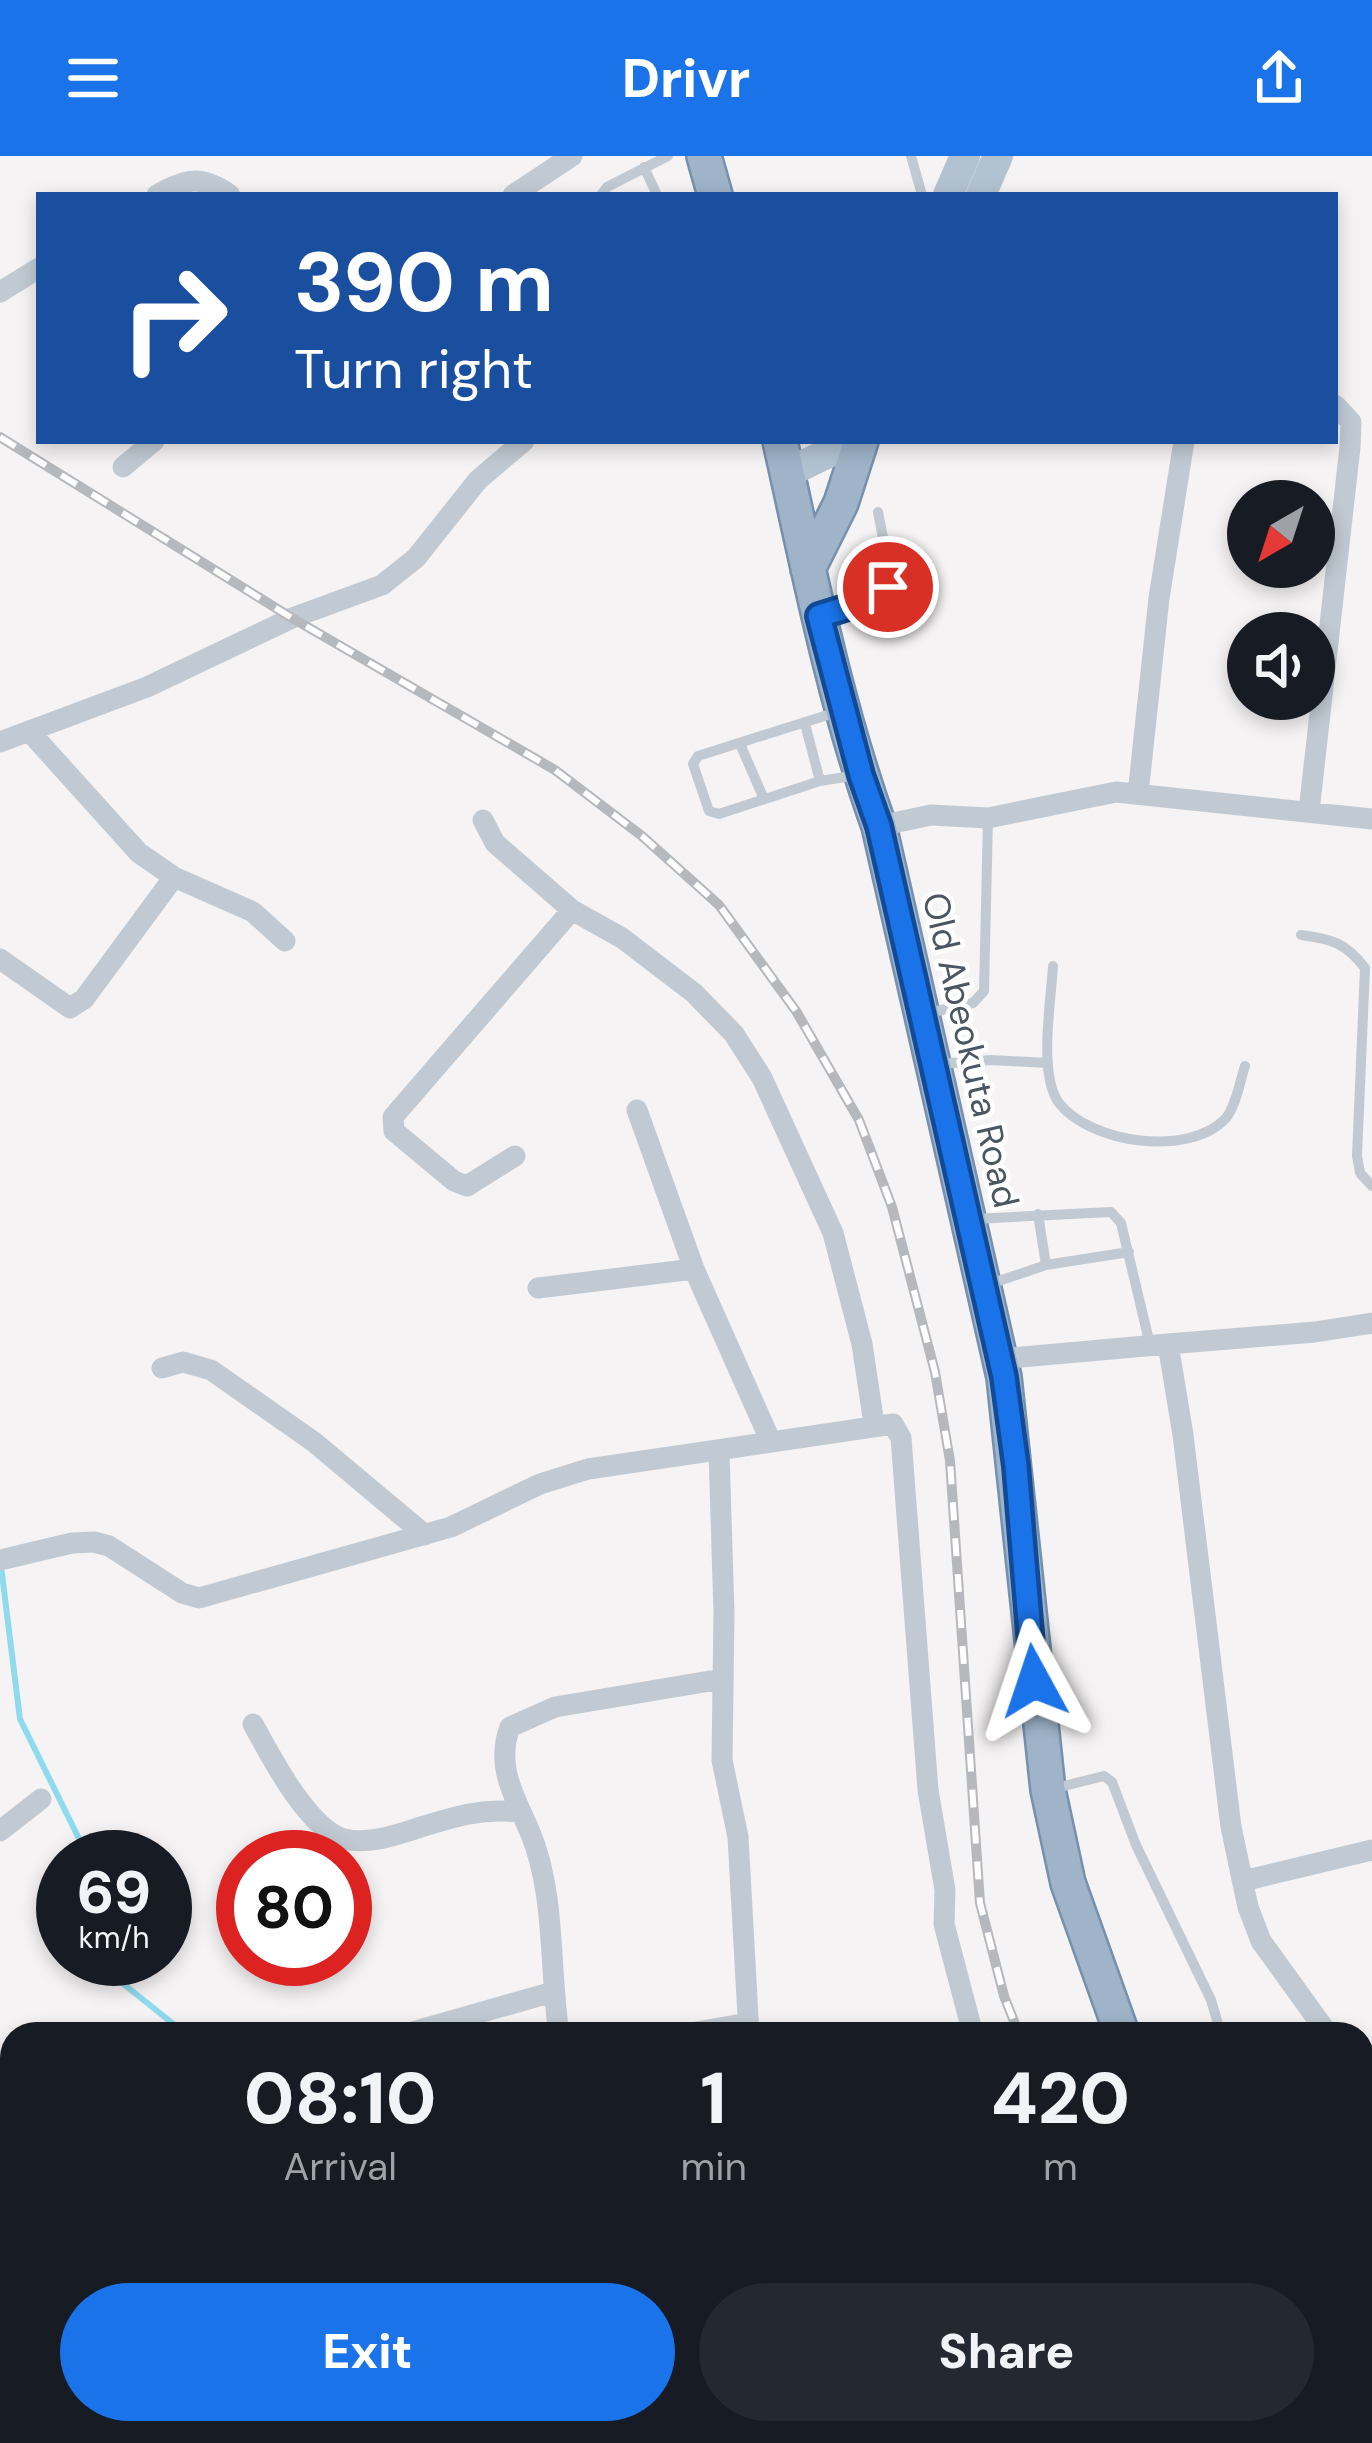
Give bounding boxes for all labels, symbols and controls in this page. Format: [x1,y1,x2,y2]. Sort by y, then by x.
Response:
text: Drivr [622,43,750,114]
icon: menu [60,45,126,111]
icon: share [1246,45,1312,111]
text: 390 m [294,228,554,337]
icon: right [96,240,252,396]
text: Turn right [294,334,533,405]
north arrow [1227,480,1335,588]
map controls [1227,480,1335,720]
pin [837,536,939,638]
icon: arrive [855,554,921,620]
button: sound [1227,612,1335,720]
street label: Old Abeokuta Road [912,888,1030,1212]
position arrow [971,1618,1097,1744]
speed limit sign: 80 [216,1830,372,1986]
text: 69 [77,1853,151,1932]
text: km/h [79,1918,149,1957]
text: 08:10 [244,2052,437,2145]
text: 1 [700,2052,727,2145]
text: 420 [991,2052,1130,2145]
text: Arrival [283,2141,397,2192]
text: min [680,2141,747,2192]
text: m [1043,2141,1078,2192]
button: Exit [60,2283,675,2421]
button: Share [699,2283,1314,2421]

